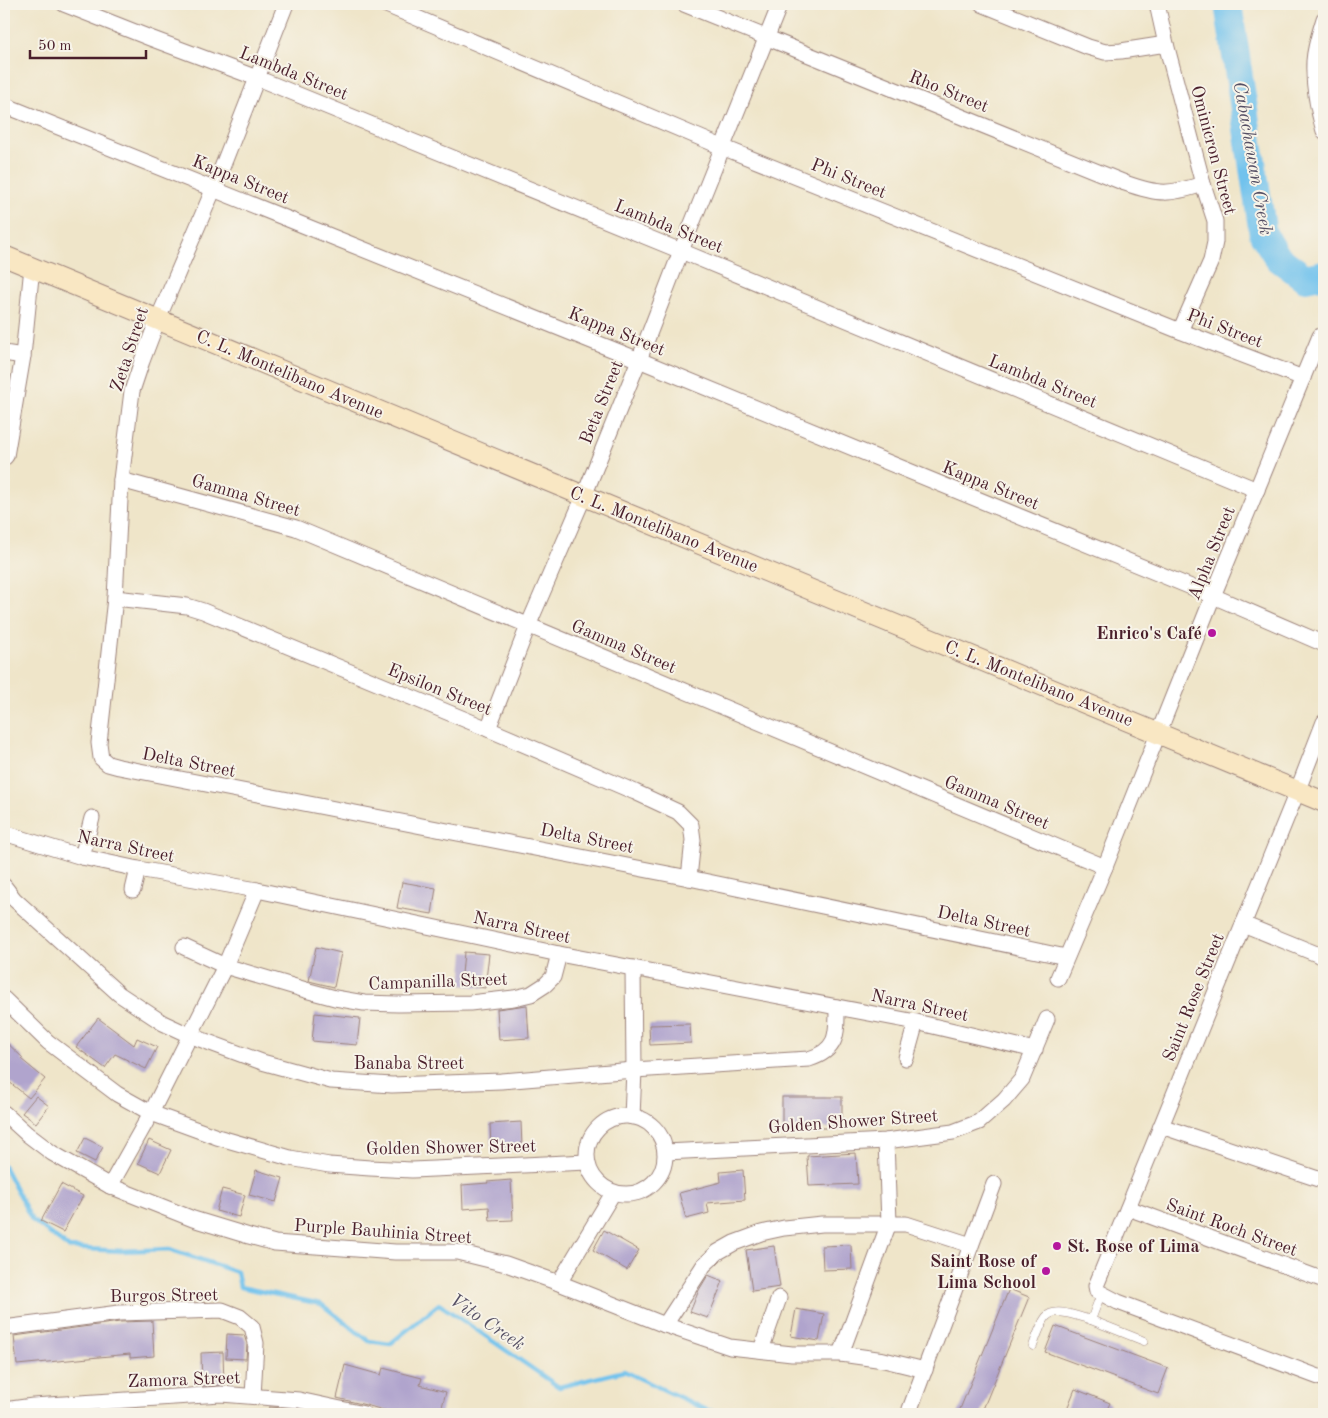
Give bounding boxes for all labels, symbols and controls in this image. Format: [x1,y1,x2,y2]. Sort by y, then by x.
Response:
scale bar [30,28,146,60]
text: 50 m [38,39,72,54]
street label: Lambda Street [237,44,351,104]
street label: Rho Street [906,68,991,116]
water label: Cabachawan Creek [1229,80,1274,237]
street label: Ominicron Street [1187,84,1239,217]
street label: Kappa Street [190,152,292,208]
street label: Phi Street [808,156,889,202]
street label: Lambda Street [612,197,726,257]
street label: Kappa Street [566,304,668,360]
street label: Zeta Street [108,305,152,394]
street label: Phi Street [1184,306,1265,352]
street label: C. L. Montelibano Avenue [193,327,386,423]
street label: Lambda Street [986,352,1100,412]
street label: Beta Street [577,358,627,447]
street label: Kappa Street [940,458,1042,514]
street label: Gamma Street [189,472,302,520]
street label: C. L. Montelibano Avenue [567,484,760,576]
street label: Alpha Street [1185,504,1239,603]
street label: Gamma Street [569,617,679,677]
place label: Enrico's Café [1096,625,1202,643]
marker: Enrico's Café [1206,627,1218,639]
street label: C. L. Montelibano Avenue [942,638,1135,730]
street label: Epsilon Street [385,661,494,719]
street label: Delta Street [140,745,237,781]
street label: Gamma Street [942,773,1052,833]
street label: Delta Street [538,821,635,857]
street label: Narra Street [75,828,176,866]
street label: Delta Street [935,903,1032,941]
street label: Narra Street [471,909,572,947]
street label: Saint Rose Street [1160,931,1228,1064]
street label: Campanilla Street [368,971,508,993]
street label: Narra Street [869,987,970,1025]
street label: Banaba Street [354,1055,464,1073]
street label: Golden Shower Street [768,1107,939,1137]
street label: Golden Shower Street [366,1138,536,1158]
street label: Saint Roch Street [1164,1196,1300,1260]
street label: Purple Bauhinia Street [293,1217,473,1247]
place label: St. Rose of Lima [1067,1238,1200,1256]
marker: St. Rose of Lima [1051,1240,1063,1252]
place label: Saint Rose of Lima School [930,1253,1038,1292]
marker: Saint Rose of Lima School [1040,1265,1052,1277]
street label: Burgos Street [110,1286,218,1306]
water label: Vito Creek [446,1291,528,1355]
street label: Zamora Street [127,1369,241,1391]

